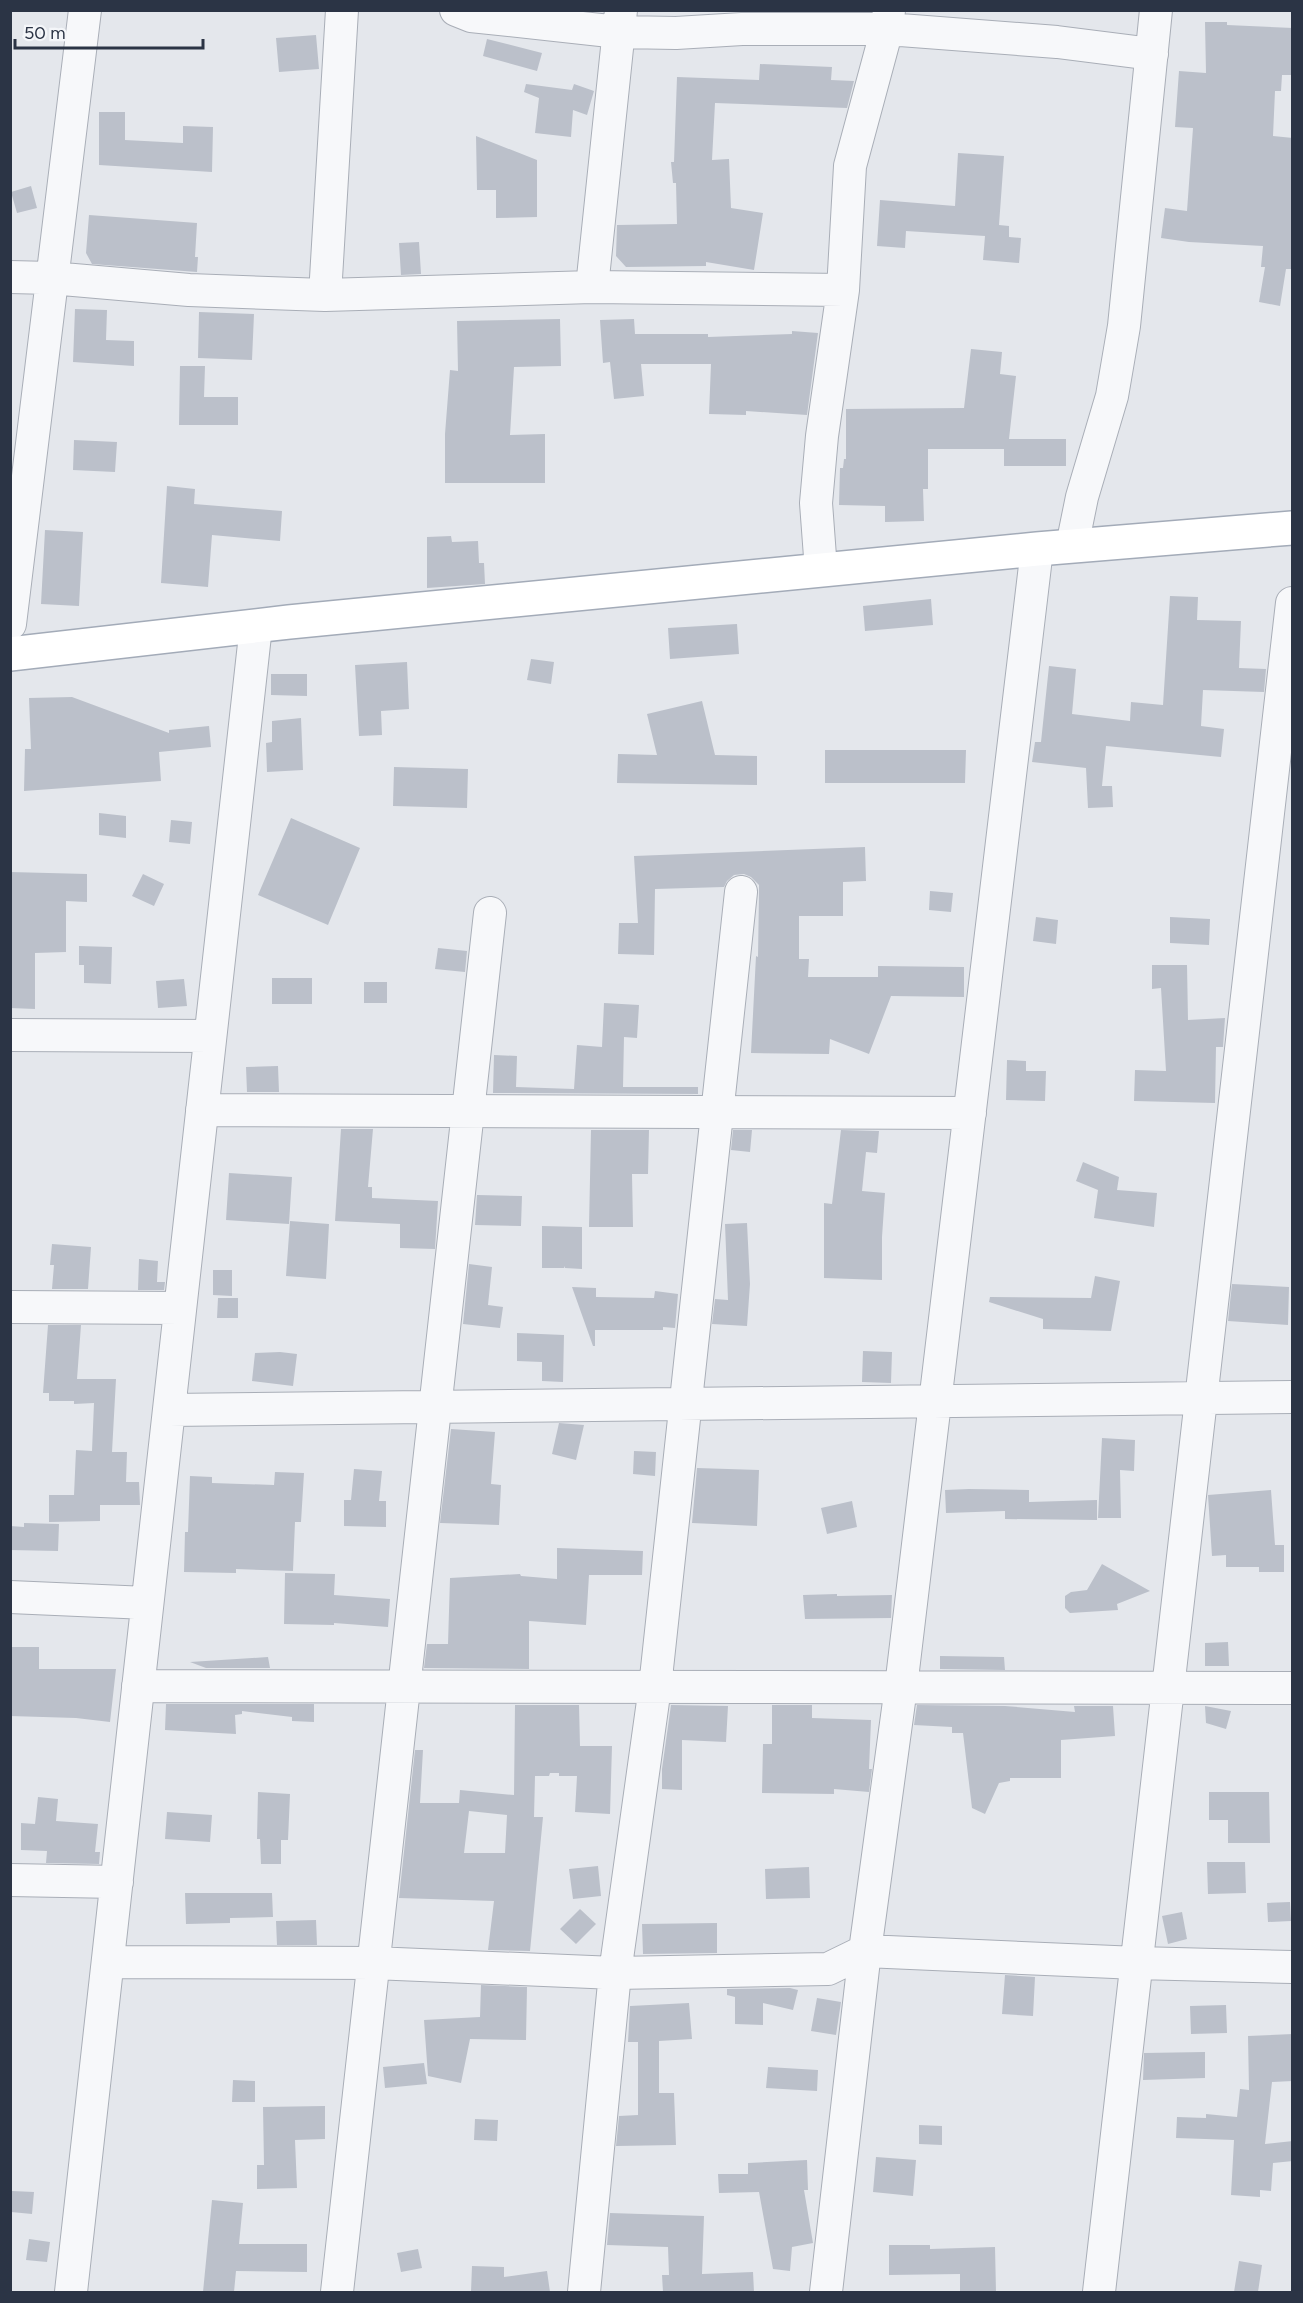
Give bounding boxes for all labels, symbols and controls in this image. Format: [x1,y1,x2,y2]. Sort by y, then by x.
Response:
scale bar [15,12,202,50]
text: 50 m [24,22,66,44]

